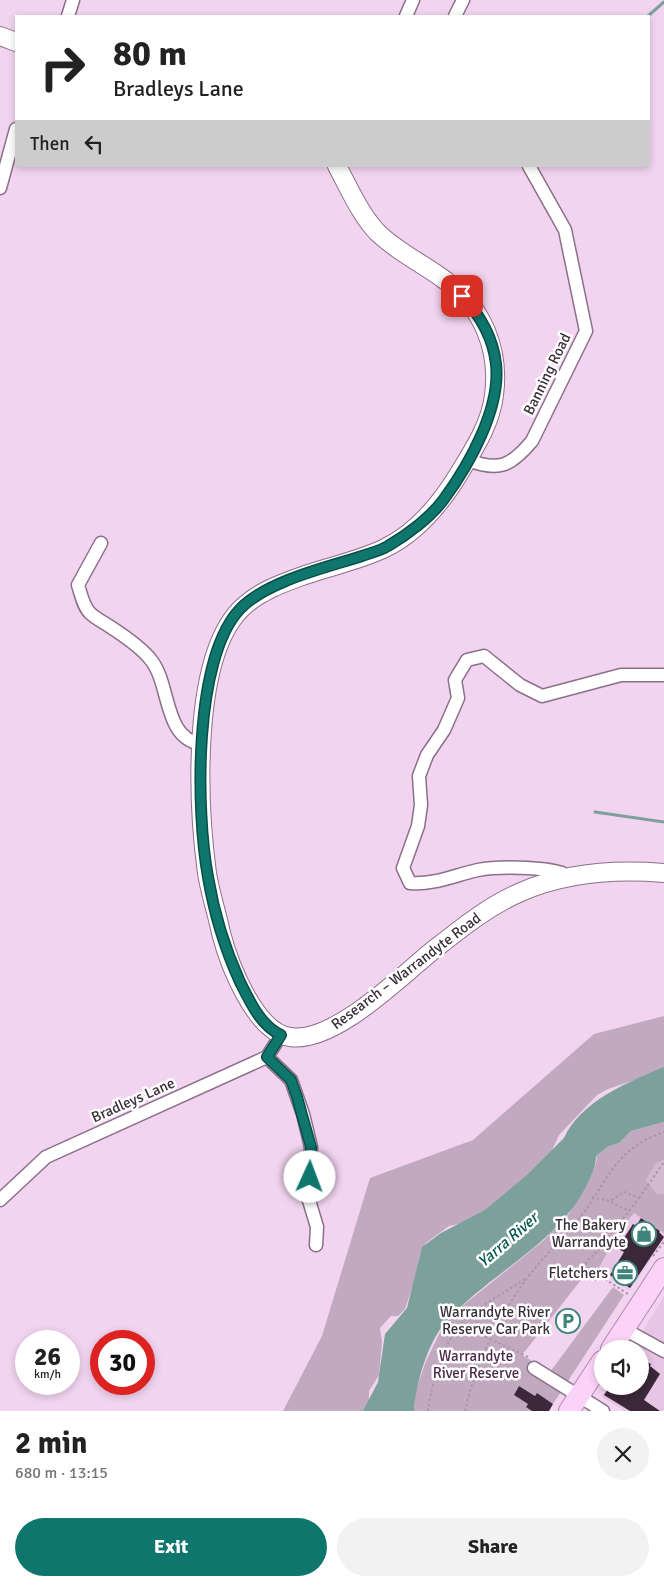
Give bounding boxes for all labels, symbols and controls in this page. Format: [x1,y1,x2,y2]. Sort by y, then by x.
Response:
text: 80 m [113,32,187,75]
icon: right [30,35,95,100]
text: Bradleys Lane [113,75,244,102]
icon: left [80,130,108,158]
text: Then [30,132,70,156]
pin [441,275,483,317]
icon: arrive [448,282,476,310]
street label: Banning Road [519,330,575,418]
street label: Research – Warrandyte Road [328,909,484,1033]
street label: Bradleys Lane [89,1074,177,1126]
position arrow [283,1150,335,1202]
water label: Yarra River [474,1207,544,1272]
place label: The Bakery Warrandyte [552,1216,626,1251]
shop icon: The Bakery Warrandyte [631,1221,657,1247]
office icon: Fletchers [612,1260,638,1286]
place label: Fletchers [548,1264,608,1282]
place label: Warrandyte River Reserve Car Park [440,1303,550,1338]
parking icon: Warrandyte River Reserve Car Park [555,1308,581,1334]
speed limit sign: 30 [90,1330,155,1395]
map controls [594,1340,649,1395]
button: sound [594,1340,649,1395]
text: 26 [34,1341,61,1372]
park label: Warrandyte River Reserve [433,1347,519,1382]
text: km/h [34,1367,61,1382]
text: 2 min [15,1425,87,1462]
button: close [597,1428,649,1480]
text: 680 m · 13:15 [15,1463,108,1483]
button: Exit [15,1518,327,1576]
button: Share [337,1518,649,1576]

